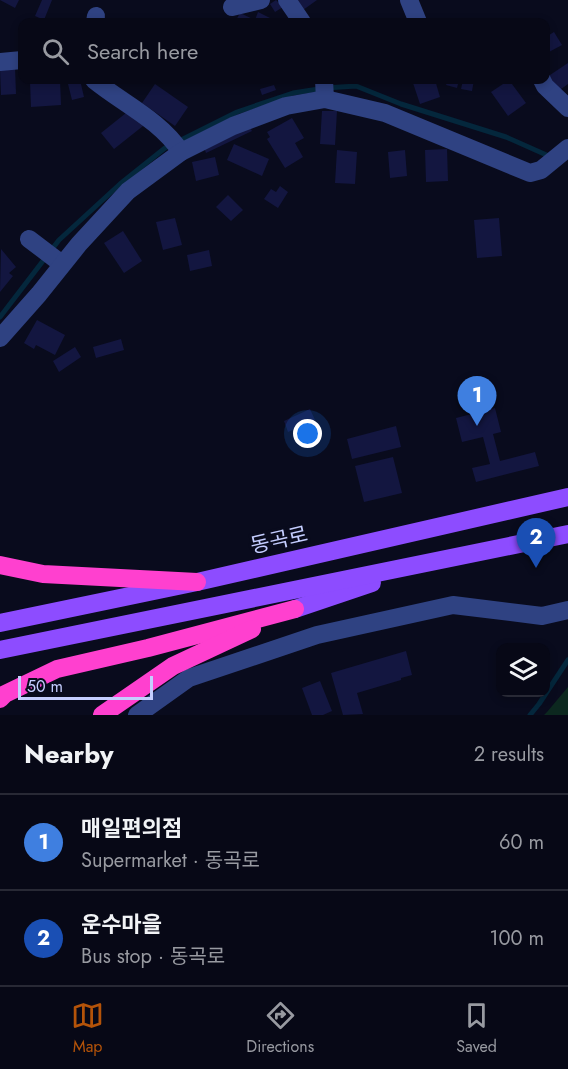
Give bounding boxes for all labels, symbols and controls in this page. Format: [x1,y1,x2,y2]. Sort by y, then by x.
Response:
search box [18,18,550,84]
icon: search [39,35,72,68]
text: Search here [87,35,198,67]
pin: 1 [458,376,496,426]
your location [293,419,322,448]
pin: 2 [516,518,556,568]
street label: 동곡로 [247,519,311,561]
map controls [496,643,550,697]
button: layers [496,643,550,697]
scale bar [18,673,153,700]
text: 50 m [27,675,63,698]
text: Nearby [24,735,113,773]
text: 2 results [474,740,544,769]
text: 매일편의점 [81,812,182,844]
text: 1 [38,828,49,857]
text: 60 m [499,828,544,857]
text: Supermarket · 동곡로 [81,846,260,875]
text: 운수마을 [81,908,162,940]
text: 2 [37,924,50,953]
text: 100 m [489,924,544,953]
text: Bus stop · 동곡로 [81,942,225,971]
tab: Map [71,999,104,1058]
tab: Directions [246,999,314,1058]
tab: Saved [456,999,497,1058]

